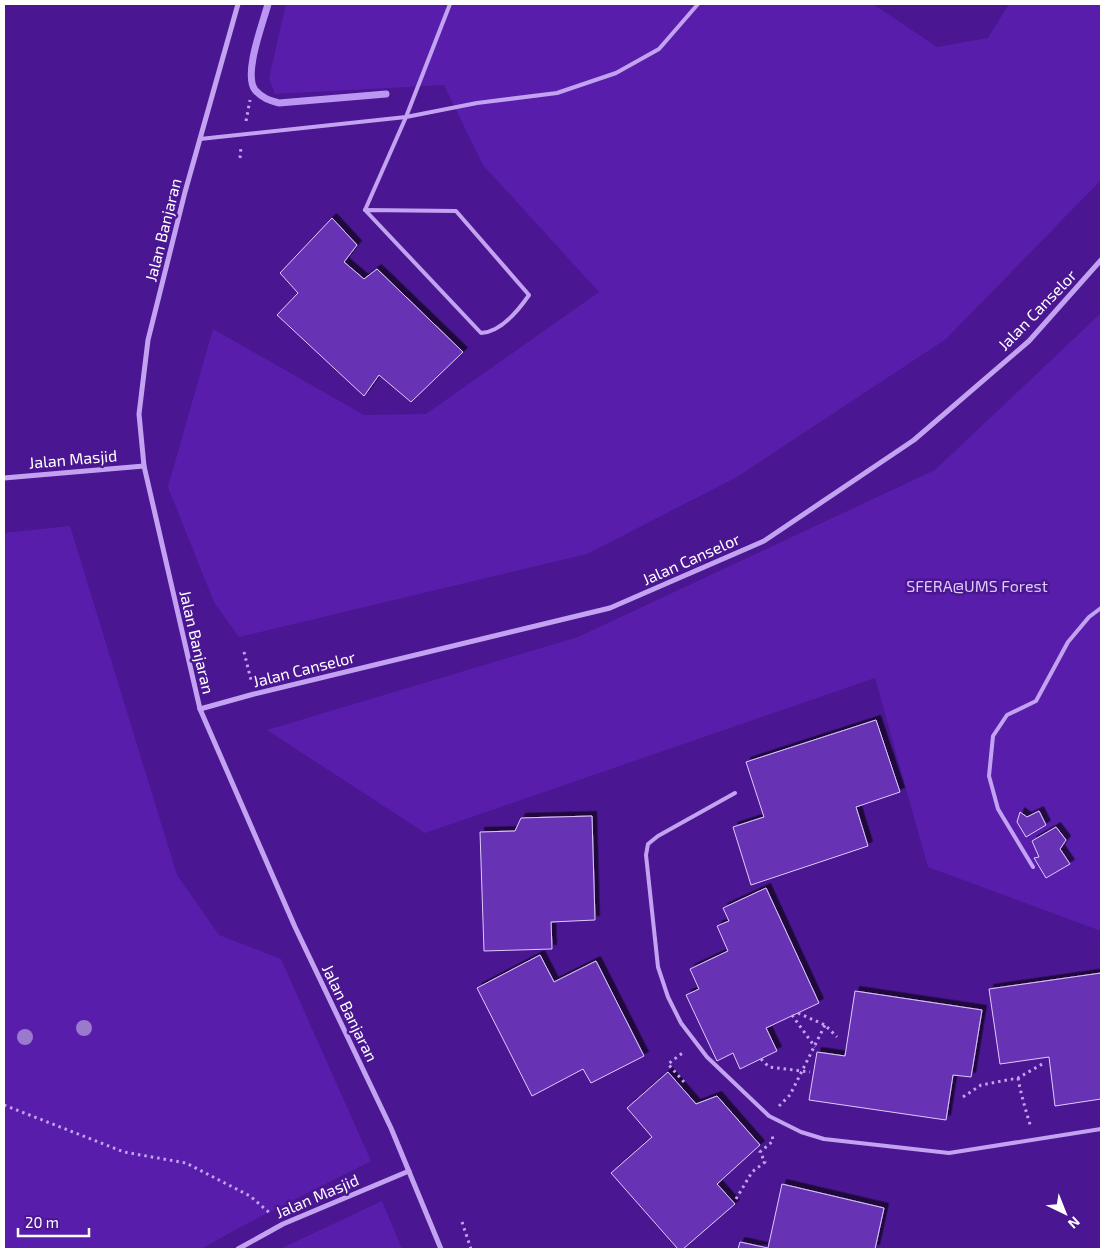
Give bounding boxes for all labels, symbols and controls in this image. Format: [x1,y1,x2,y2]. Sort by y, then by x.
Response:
street label: Jalan Banjaran [140,176,186,284]
street label: Jalan Canselor [993,265,1080,354]
street label: Jalan Masjid [28,445,118,473]
street label: Jalan Canselor [639,528,743,589]
park label: SFERA@UMS Forest [906,576,1048,595]
street label: Jalan Banjaran [175,588,219,696]
street label: Jalan Canselor [251,646,358,690]
street label: Jalan Banjaran [318,961,382,1065]
street label: Jalan Masjid [272,1169,362,1223]
north arrow [1040,1188,1090,1238]
scale bar [18,1206,89,1238]
text: 20 m [25,1213,59,1231]
text: N [1065,1213,1084,1233]

